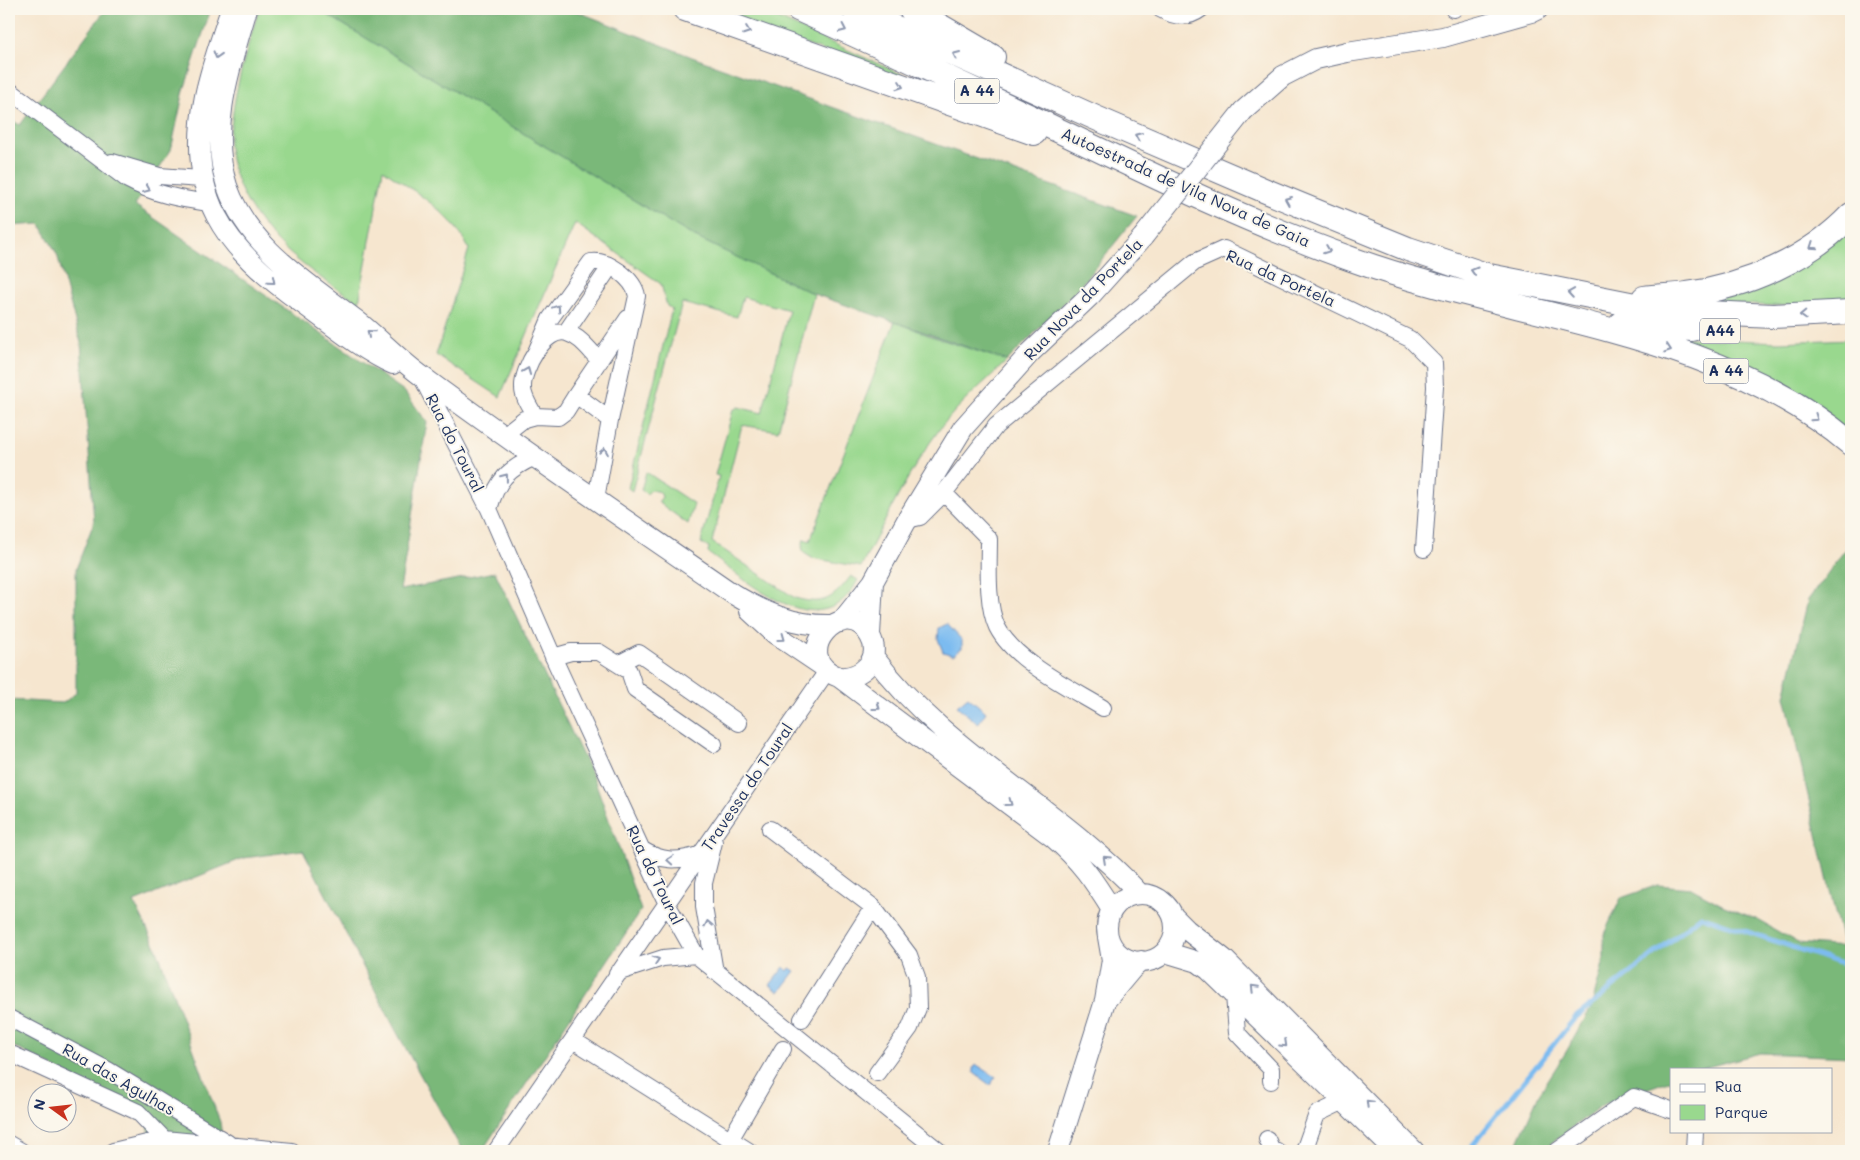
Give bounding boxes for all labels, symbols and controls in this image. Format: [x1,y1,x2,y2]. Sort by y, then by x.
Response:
one-way arrow [838,23,847,33]
one-way arrow [743,25,751,35]
one-way arrow [212,51,222,59]
one-way arrow [952,51,961,61]
road number: A 44 [954,78,1000,104]
one-way arrow [896,80,904,90]
street label: Autoestrada de Vila Nova de Gaia [1058,122,1314,251]
one-way arrow [1134,132,1143,143]
one-way arrow [142,183,151,193]
one-way arrow [1284,196,1293,207]
street label: Rua Nova da Portela [1019,233,1147,364]
one-way arrow [1810,240,1819,249]
street label: Rua da Portela [1223,244,1339,311]
one-way arrow [1323,244,1331,254]
one-way arrow [1470,267,1478,277]
one-way arrow [267,276,276,285]
one-way arrow [1567,288,1576,298]
one-way arrow [551,305,560,314]
one-way arrow [1798,310,1806,320]
road number: A44 [1700,318,1740,344]
one-way arrow [367,329,376,338]
one-way arrow [1664,343,1672,353]
road number: A 44 [1704,358,1748,384]
one-way arrow [521,367,531,376]
street label: Rua do Toural [422,390,489,496]
one-way arrow [1809,412,1819,421]
one-way arrow [598,447,609,456]
one-way arrow [499,473,508,483]
one-way arrow [776,632,786,641]
one-way arrow [871,701,881,710]
street label: Travessa do Toural [696,719,797,855]
one-way arrow [1003,797,1012,806]
street label: Rua do Toural [622,822,689,928]
one-way arrow [666,854,674,865]
one-way arrow [1103,856,1112,865]
one-way arrow [703,920,713,929]
one-way arrow [651,956,660,966]
one-way arrow [1251,985,1260,994]
street label: Rua das Agulhas [59,1038,179,1119]
one-way arrow [1279,1038,1288,1047]
legend [1670,1068,1832,1132]
text: Rua [1715,1076,1742,1096]
north arrow [28,1082,78,1132]
text: N [28,1097,50,1112]
one-way arrow [1365,1100,1374,1109]
text: Parque [1715,1102,1768,1122]

